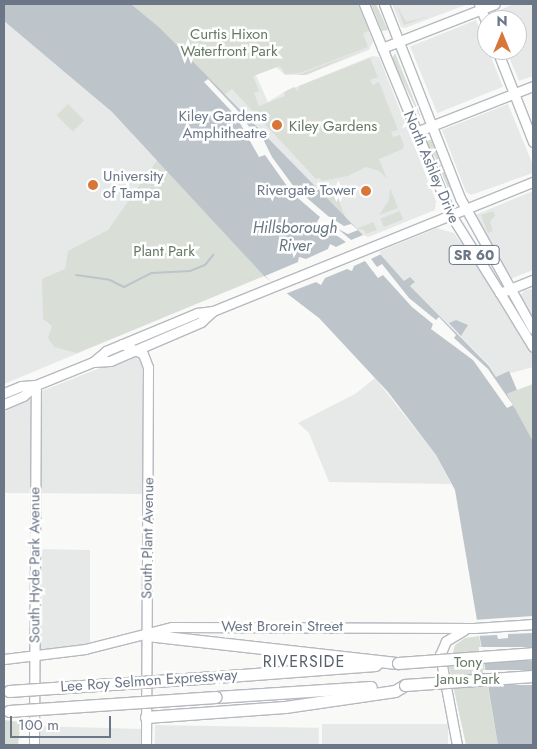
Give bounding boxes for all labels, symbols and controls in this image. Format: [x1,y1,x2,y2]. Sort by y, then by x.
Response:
north arrow [477,10,527,60]
text: N [496,11,508,31]
park label: Curtis Hixon Waterfront Park [180,25,278,60]
place label: Kiley Gardens Amphitheatre [178,107,267,142]
street label: North Ashley Drive [399,108,463,226]
park label: Kiley Gardens [289,118,377,136]
marker: Kiley Gardens Amphitheatre [271,119,283,131]
place label: University of Tampa [103,167,164,202]
marker: University of Tampa [87,179,99,191]
place label: Rivergate Tower [257,182,356,200]
marker: Rivergate Tower [360,185,372,197]
water label: Hillsborough River [253,218,337,256]
park label: Plant Park [133,243,195,261]
road number: SR 60 [448,244,500,266]
street label: South Plant Avenue [138,477,158,599]
street label: South Hyde Park Avenue [26,487,44,643]
street label: West Brorein Street [221,618,343,636]
district label: RIVERSIDE [262,652,346,672]
park label: Tony Janus Park [436,653,500,688]
street label: Lee Roy Selmon Expressway [60,666,238,696]
scale bar [12,706,114,738]
text: 100 m [18,714,59,736]

